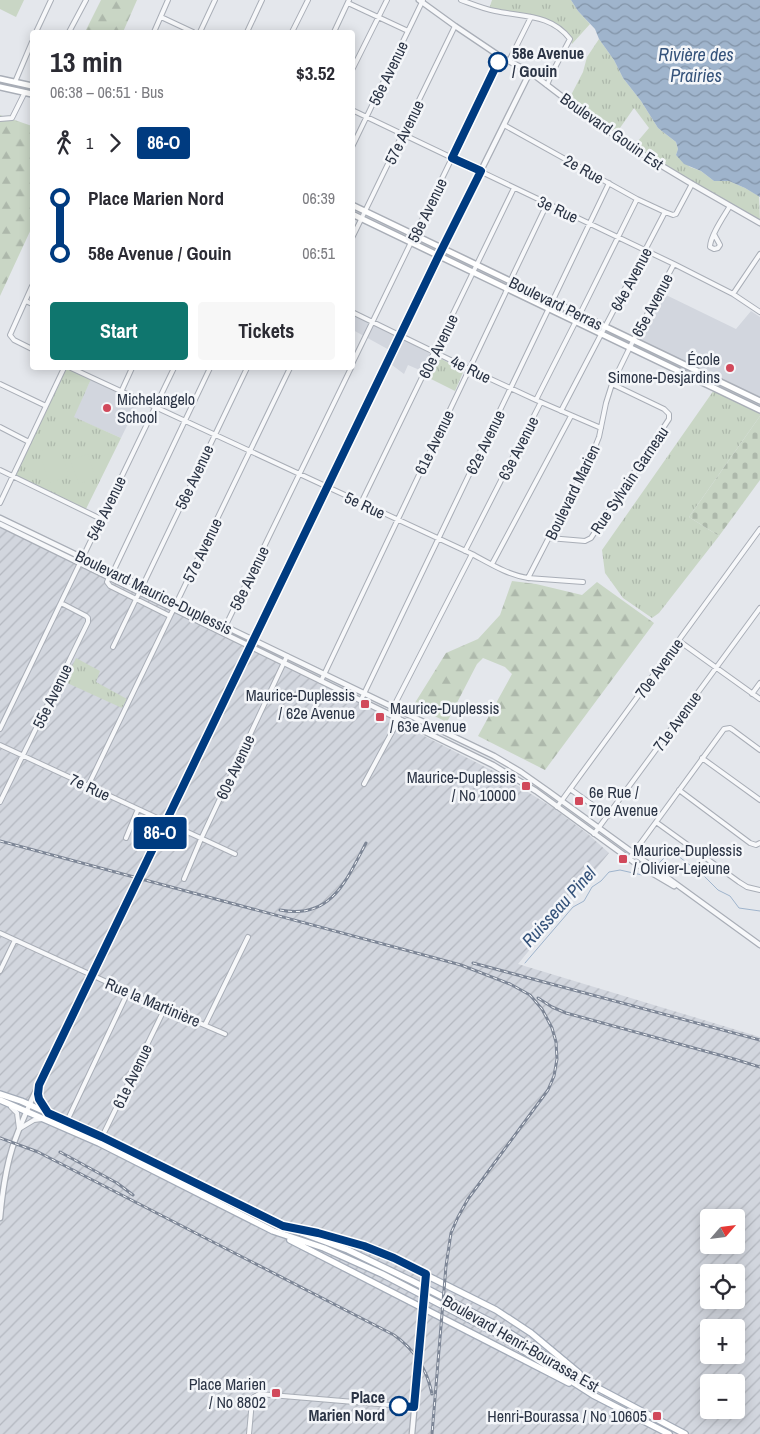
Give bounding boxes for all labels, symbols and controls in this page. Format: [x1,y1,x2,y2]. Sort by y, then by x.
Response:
street label: 56e Avenue [363,37,413,109]
place label: 58e Avenue / Gouin [512,42,584,82]
water label: Rivière des Prairies [658,42,734,88]
text: 13 min [50,43,123,81]
marker: 58e Avenue / Gouin [488,52,508,72]
text: $3.52 [296,60,335,86]
text: 06:38 – 06:51 · Bus [50,81,164,103]
street label: Boulevard Gouin Est [556,87,668,175]
street label: 57e Avenue [379,96,429,168]
icon: walk [50,129,78,157]
icon: forward [101,129,129,157]
text: 86-O [147,130,180,155]
text: 1 [86,132,93,154]
street label: 2e Rue [560,149,608,189]
street label: 58e Avenue [402,174,452,246]
text: Place Marien Nord [88,185,224,211]
text: 06:39 [302,187,335,209]
street label: 3e Rue [534,190,582,228]
text: 58e Avenue / Gouin [88,240,231,266]
text: 06:51 [302,242,335,264]
street label: 64e Avenue [605,243,657,315]
street label: 65e Avenue [626,269,678,341]
street label: Boulevard Perras [506,271,606,335]
button: Start [50,302,188,360]
button: Tickets [198,302,335,360]
street label: 60e Avenue [413,310,463,382]
place label: École Simone-Desjardins [608,348,720,388]
street label: 4e Rue [447,350,495,388]
marker: École Simone-Desjardins [724,362,736,374]
place label: Michelangelo School [117,388,195,428]
marker: Michelangelo School [101,402,113,414]
street label: 61e Avenue [409,406,459,478]
street label: 62e Avenue [460,406,510,478]
street label: 63e Avenue [493,412,543,484]
street label: Rue Sylvain Garneau [585,422,673,538]
street label: 56e Avenue [169,441,219,513]
street label: Boulevard Marien [539,441,605,543]
street label: 54e Avenue [81,472,131,544]
street label: 5e Rue [341,486,389,524]
street label: 57e Avenue [177,514,227,586]
street label: 58e Avenue [224,542,274,614]
street label: Boulevard Maurice-Duplessis [72,544,236,640]
street label: 70e Avenue [630,634,688,702]
street label: 55e Avenue [27,660,77,732]
place label: Maurice-Duplessis / 62e Avenue [246,684,355,724]
street label: 71e Avenue [648,687,706,755]
place label: Maurice-Duplessis / 63e Avenue [390,697,499,737]
marker: Maurice-Duplessis / 62e Avenue [359,698,371,710]
marker: Maurice-Duplessis / 63e Avenue [374,711,386,723]
street label: 60e Avenue [210,731,260,803]
place label: Maurice-Duplessis / No 10000 [407,766,516,806]
street label: 7e Rue [66,768,114,806]
marker: Maurice-Duplessis / No 10000 [520,780,532,792]
place label: 6e Rue / 70e Avenue [589,781,658,821]
marker: 6e Rue / 70e Avenue [573,795,585,807]
line badge: 86-O [125,817,195,849]
text: 86-O [144,820,176,845]
place label: Maurice-Duplessis / Olivier-Lejeune [633,839,742,879]
marker: Maurice-Duplessis / Olivier-Lejeune [617,853,629,865]
water label: Ruisseau Pinel [516,861,602,952]
street label: Rue la Martinière [102,972,204,1032]
street label: 61e Avenue [107,1040,157,1112]
north arrow [700,1209,745,1254]
map controls [700,1209,745,1419]
button: locate [700,1264,745,1309]
street label: Boulevard Henri-Bourassa Est [439,1289,604,1397]
button: + [700,1319,745,1364]
place label: Place Marien / No 8802 [189,1373,266,1413]
button: − [700,1374,745,1419]
place label: Place Marien Nord [308,1386,385,1426]
marker: Place Marien / No 8802 [270,1387,282,1399]
marker: Place Marien Nord [389,1396,409,1416]
place label: Henri-Bourassa / No 10605 [487,1405,647,1427]
marker: Henri-Bourassa / No 10605 [651,1410,663,1422]

